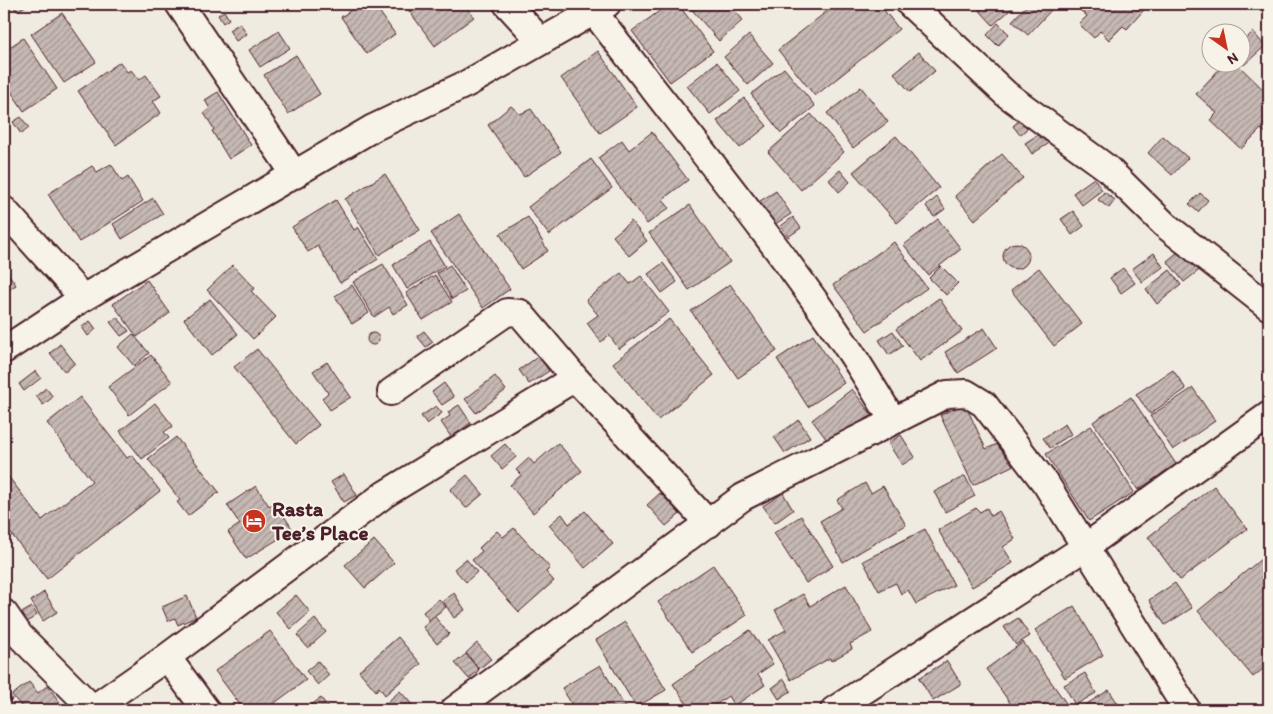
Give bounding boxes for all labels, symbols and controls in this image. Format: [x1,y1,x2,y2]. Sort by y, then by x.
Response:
north arrow [1200,22,1250,72]
text: N [1224,49,1241,68]
place label: Rasta Tee’s Place [271,496,369,545]
hotel icon: Rasta Tee’s Place [241,508,267,534]

